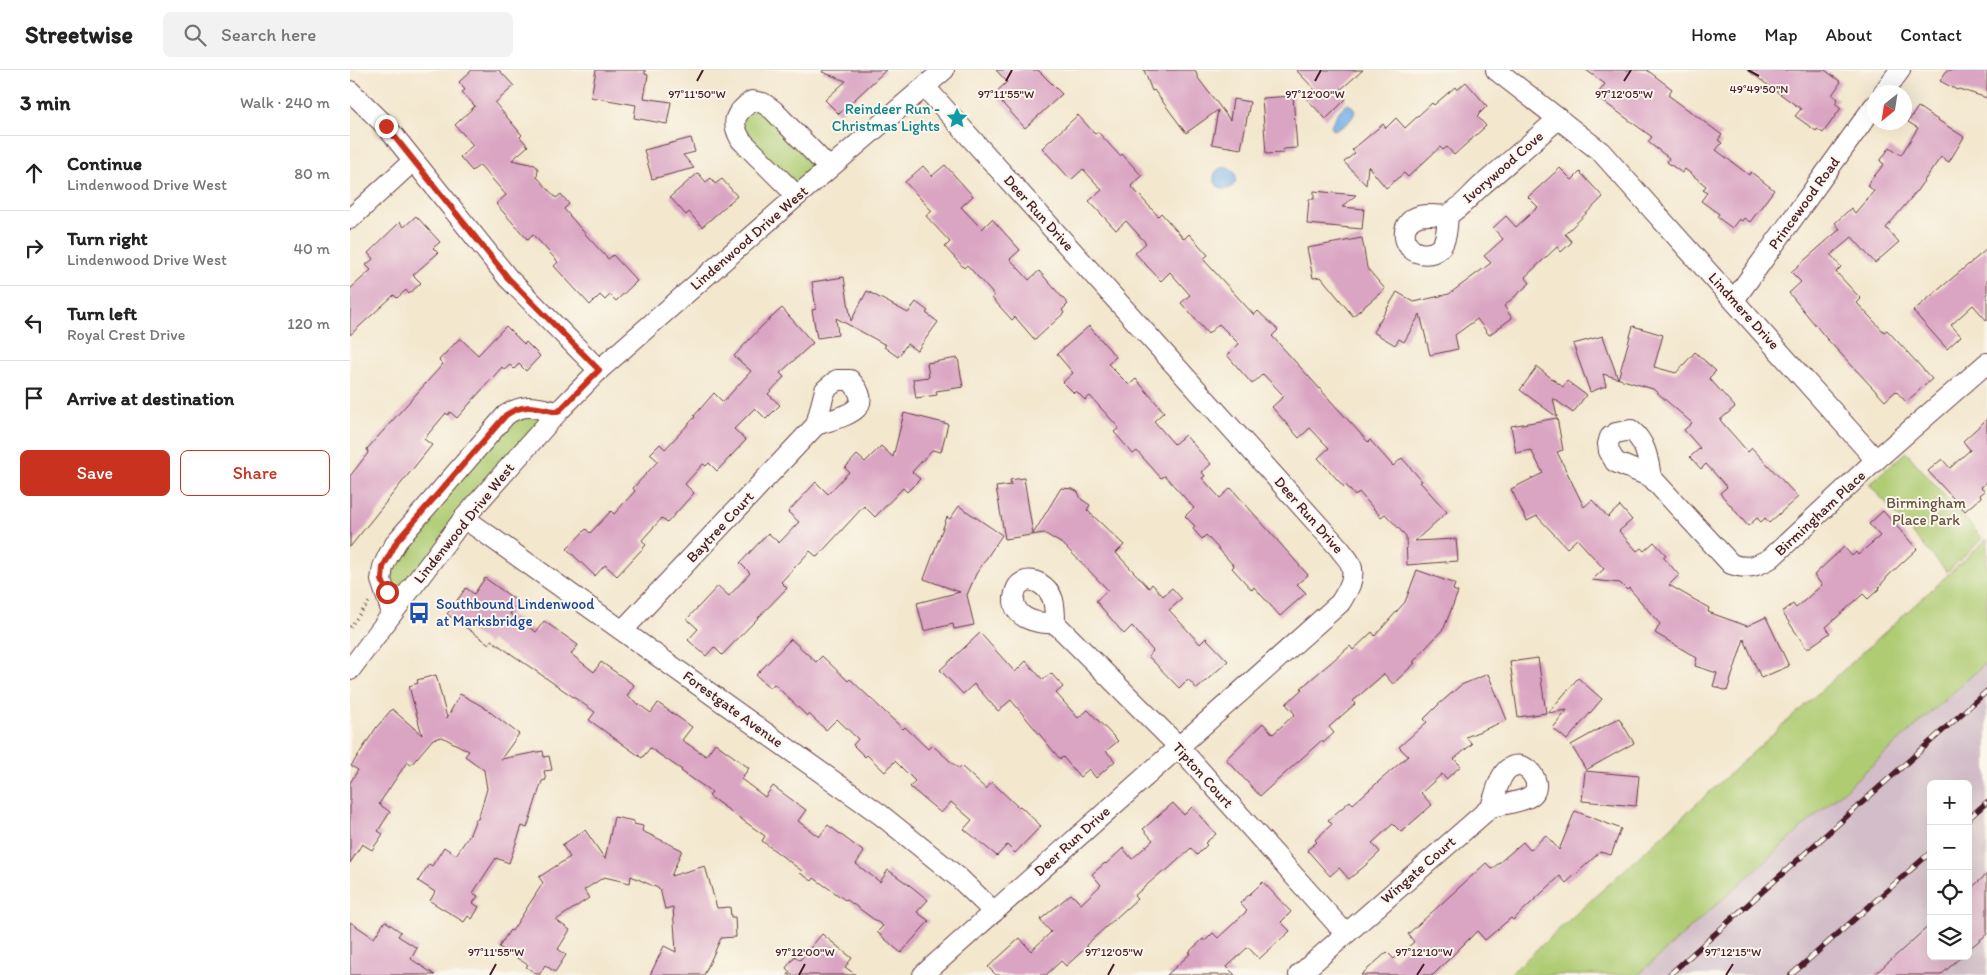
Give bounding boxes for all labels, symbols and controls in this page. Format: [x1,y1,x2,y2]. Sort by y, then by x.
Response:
search box [163,12,513,57]
text: Streetwise [25,20,133,49]
icon: search [181,21,209,49]
text: Search here [221,23,316,46]
text: Home [1691,24,1737,46]
text: Map [1765,24,1798,46]
text: About [1826,24,1872,46]
text: Contact [1900,24,1962,46]
text: 49°49'50"N [1730,82,1788,96]
north arrow [1867,85,1912,130]
text: 97°11'50"W [668,87,726,101]
text: 97°11'55"W [978,87,1034,101]
text: 97°12'00"W [1285,87,1345,101]
text: 97°12'05"W [1595,87,1653,101]
text: 3 min [20,90,70,115]
text: Walk · 240 m [240,93,330,112]
place label: Reindeer Run - Christmas Lights [832,100,940,135]
place icon: Reindeer Run - Christmas Lights [944,105,970,131]
route end [375,115,398,138]
street label: Ivorywood Cove [1459,127,1547,207]
text: Continue [67,152,142,175]
street label: Princewood Road [1764,153,1844,253]
icon: ahead [20,159,48,187]
text: 80 m [294,164,330,183]
street label: Deer Run Drive [1000,171,1078,255]
text: Lindenwood Drive West [67,175,227,194]
street label: Lindenwood Drive West [686,182,812,294]
text: Turn right [67,227,148,250]
icon: right [20,234,48,262]
text: 40 m [293,239,330,258]
text: Lindenwood Drive West [67,250,227,269]
street label: Lindmere Drive [1705,269,1783,353]
text: Turn left [67,302,137,325]
icon: left [20,309,48,337]
text: 120 m [287,314,330,333]
text: Royal Crest Drive [67,325,185,344]
icon: arrive [20,384,48,412]
text: Arrive at destination [67,387,234,410]
button: Save [20,450,170,496]
button: Share [180,450,330,496]
street label: Lindenwood Drive West [410,459,518,587]
street label: Birmingham Place [1771,466,1869,560]
street label: Deer Run Drive [1271,473,1347,557]
street label: Baytree Court [682,487,758,566]
park label: Birmingham Place Park [1886,494,1966,529]
route start [376,581,399,604]
place label: Southbound Lindenwood at Marksbridge [436,595,595,630]
bus stop icon: Southbound Lindenwood at Marksbridge [406,600,432,626]
street label: Forestgate Avenue [679,667,787,751]
street label: Tipton Court [1169,738,1238,812]
map controls [1927,780,1972,960]
button: + [1927,780,1972,825]
street label: Deer Run Drive [1030,802,1114,880]
button: − [1927,825,1972,870]
street label: Wingate Court [1377,832,1459,907]
button: locate [1927,870,1972,915]
button: layers [1927,915,1972,960]
text: 97°11'55"W [468,945,524,959]
text: 97°12'00"W [775,945,835,959]
text: 97°12'05"W [1085,945,1143,959]
text: 97°12'10"W [1395,945,1453,959]
text: 97°12'15"W [1705,945,1761,959]

